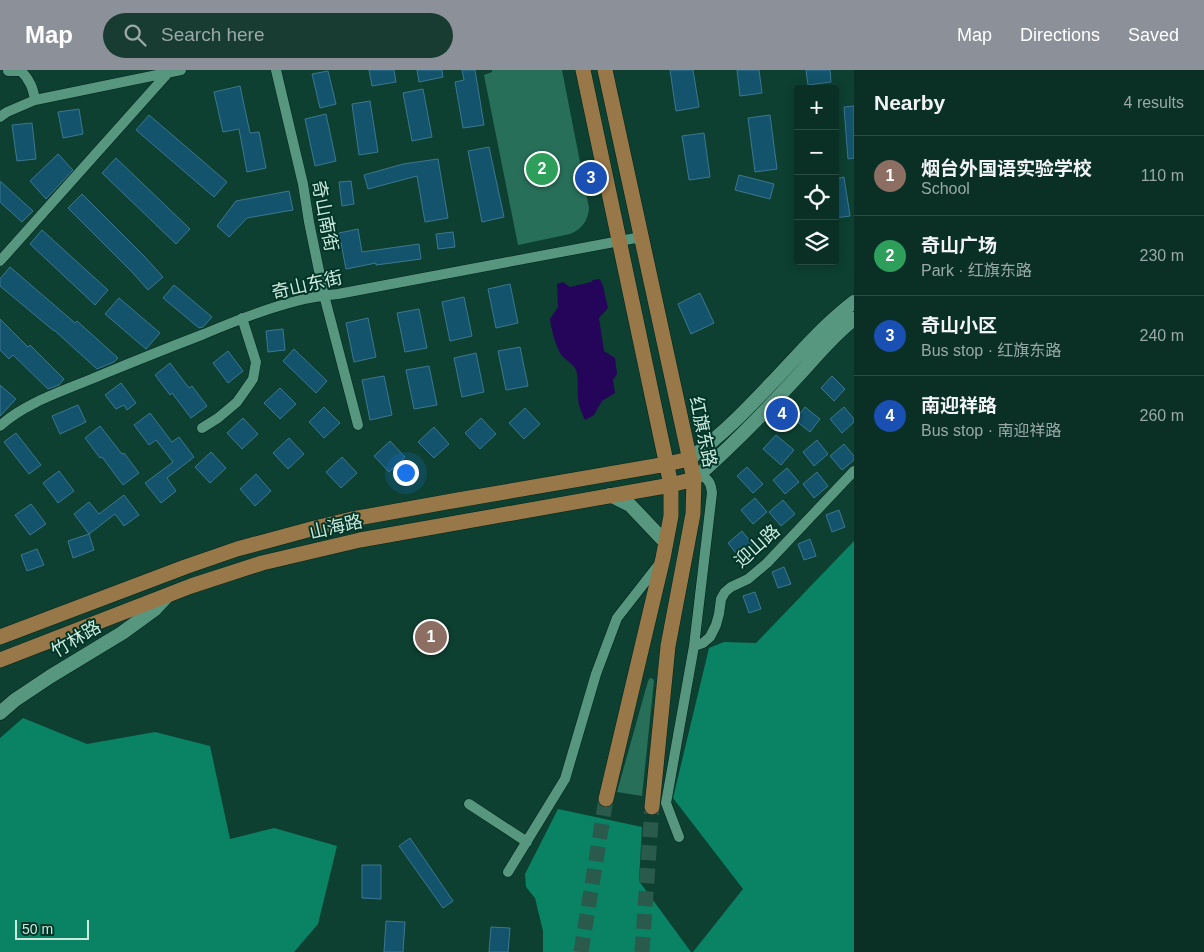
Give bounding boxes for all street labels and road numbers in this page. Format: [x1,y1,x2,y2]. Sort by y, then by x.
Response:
street label: 奇山南街 [308,179,342,253]
street label: 奇山东街 [270,267,344,303]
street label: 红旗东路 [686,395,720,469]
street label: 山海路 [307,511,365,543]
street label: 迎山路 [730,521,784,571]
street label: 竹林路 [48,617,104,661]

